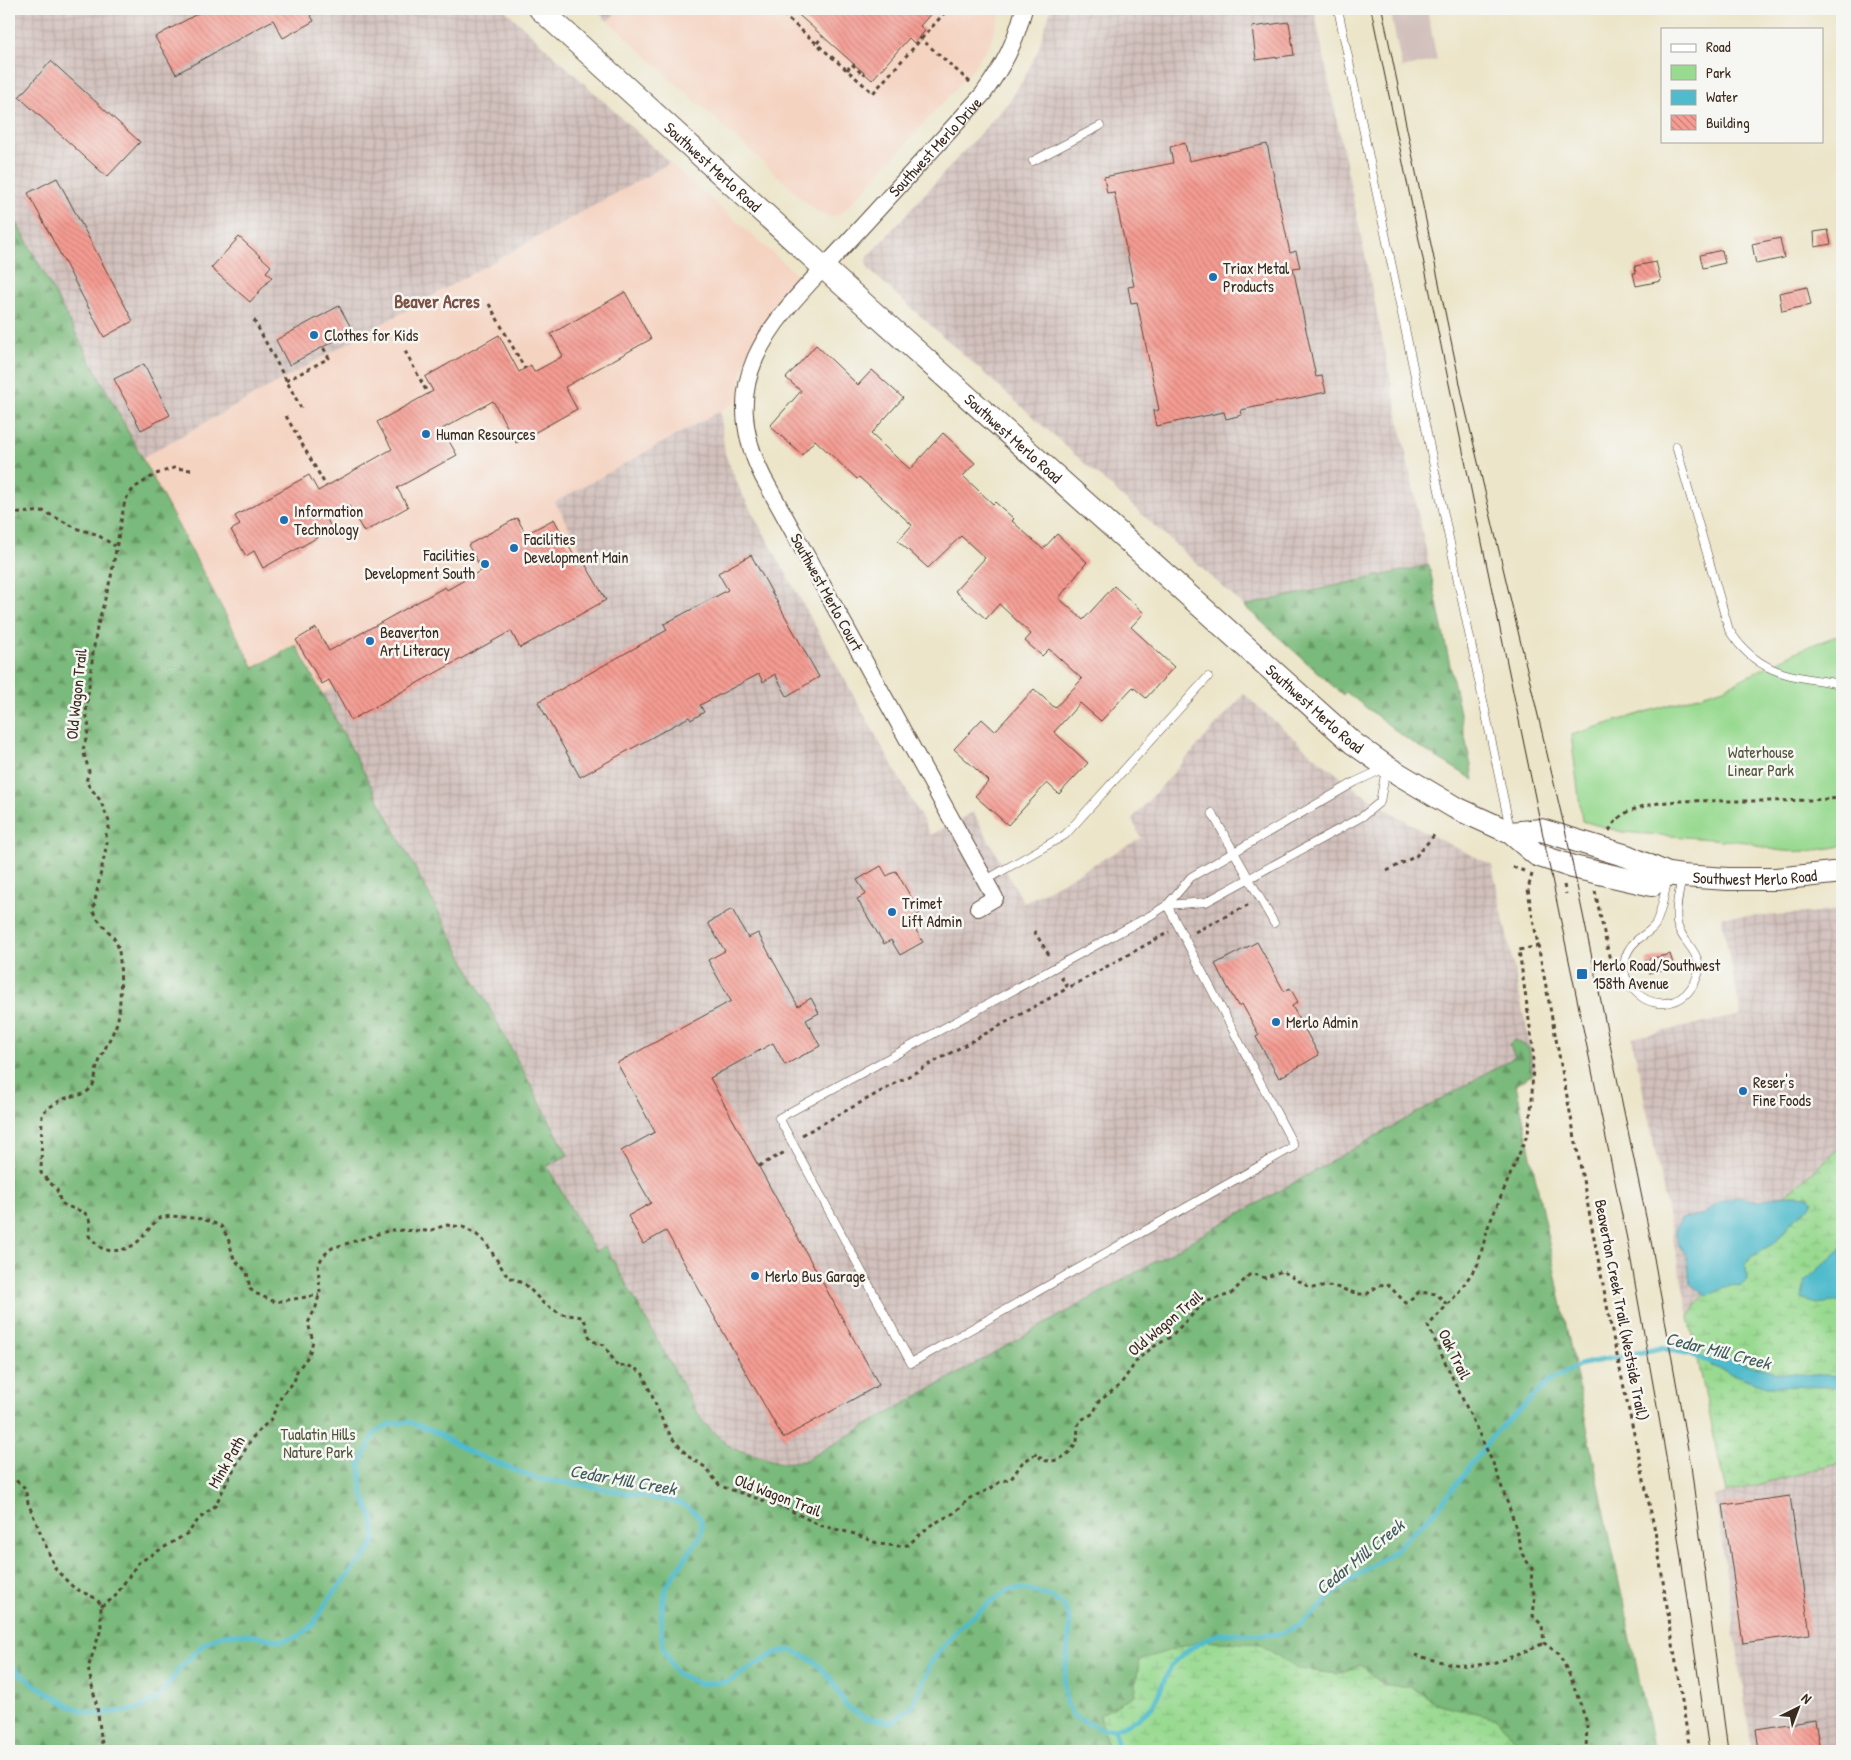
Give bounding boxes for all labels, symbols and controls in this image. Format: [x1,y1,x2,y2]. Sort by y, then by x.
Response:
legend [1661,28,1824,142]
text: Road [1706,36,1731,57]
text: Park [1706,62,1731,83]
text: Water [1706,86,1738,107]
street label: Southwest Merlo Drive [884,92,987,201]
text: Building [1706,112,1750,133]
street label: Southwest Merlo Road [660,117,766,217]
place label: Triax Metal Products [1223,257,1290,297]
marker: Triax Metal Products [1207,271,1219,283]
district label: Beaver Acres [394,289,480,314]
place label: Clothes for Kids [324,324,418,346]
marker: Clothes for Kids [308,329,320,341]
street label: Southwest Merlo Road [960,388,1067,488]
place label: Human Resources [436,423,536,445]
marker: Human Resources [420,428,432,440]
place label: Information Technology [294,500,363,540]
marker: Information Technology [278,514,290,526]
place label: Facilities Development Main [523,528,629,568]
street label: Southwest Merlo Court [786,529,869,655]
marker: Facilities Development Main [508,542,520,554]
place label: Facilities Development South [365,544,475,584]
marker: Facilities Development South [479,558,491,570]
place label: Beaverton Art Literacy [380,621,450,661]
marker: Beaverton Art Literacy [364,635,376,647]
street label: Old Wagon Trail [60,647,92,741]
street label: Southwest Merlo Road [1261,659,1368,758]
park label: Waterhouse Linear Park [1728,741,1795,781]
street label: Southwest Merlo Road [1692,864,1818,890]
place label: Trimet Lift Admin [902,892,962,932]
marker: Trimet Lift Admin [886,906,898,918]
place label: Merlo Road/Southwest 158th Avenue [1593,954,1721,994]
marker: Merlo Road/Southwest 158th Avenue [1575,967,1589,981]
place label: Merlo Admin [1286,1011,1358,1033]
marker: Merlo Admin [1270,1016,1282,1028]
place label: Reser's Fine Foods [1752,1071,1811,1111]
marker: Reser's Fine Foods [1737,1085,1749,1097]
street label: Beaverton Creek Trail (Westside Trail) [1590,1198,1654,1422]
place label: Merlo Bus Garage [765,1265,866,1287]
marker: Merlo Bus Garage [749,1270,761,1282]
street label: Old Wagon Trail [1123,1285,1208,1361]
street label: Oak Trail [1433,1325,1477,1383]
water label: Cedar Mill Creek [1663,1325,1775,1376]
park label: Tualatin Hills Nature Park [281,1423,355,1463]
street label: Mink Path [202,1432,250,1492]
water label: Cedar Mill Creek [568,1458,680,1501]
street label: Old Wagon Trail [731,1468,825,1522]
water label: Cedar Mill Creek [1310,1512,1410,1600]
north arrow [1774,1682,1824,1732]
text: N [1798,1688,1817,1708]

